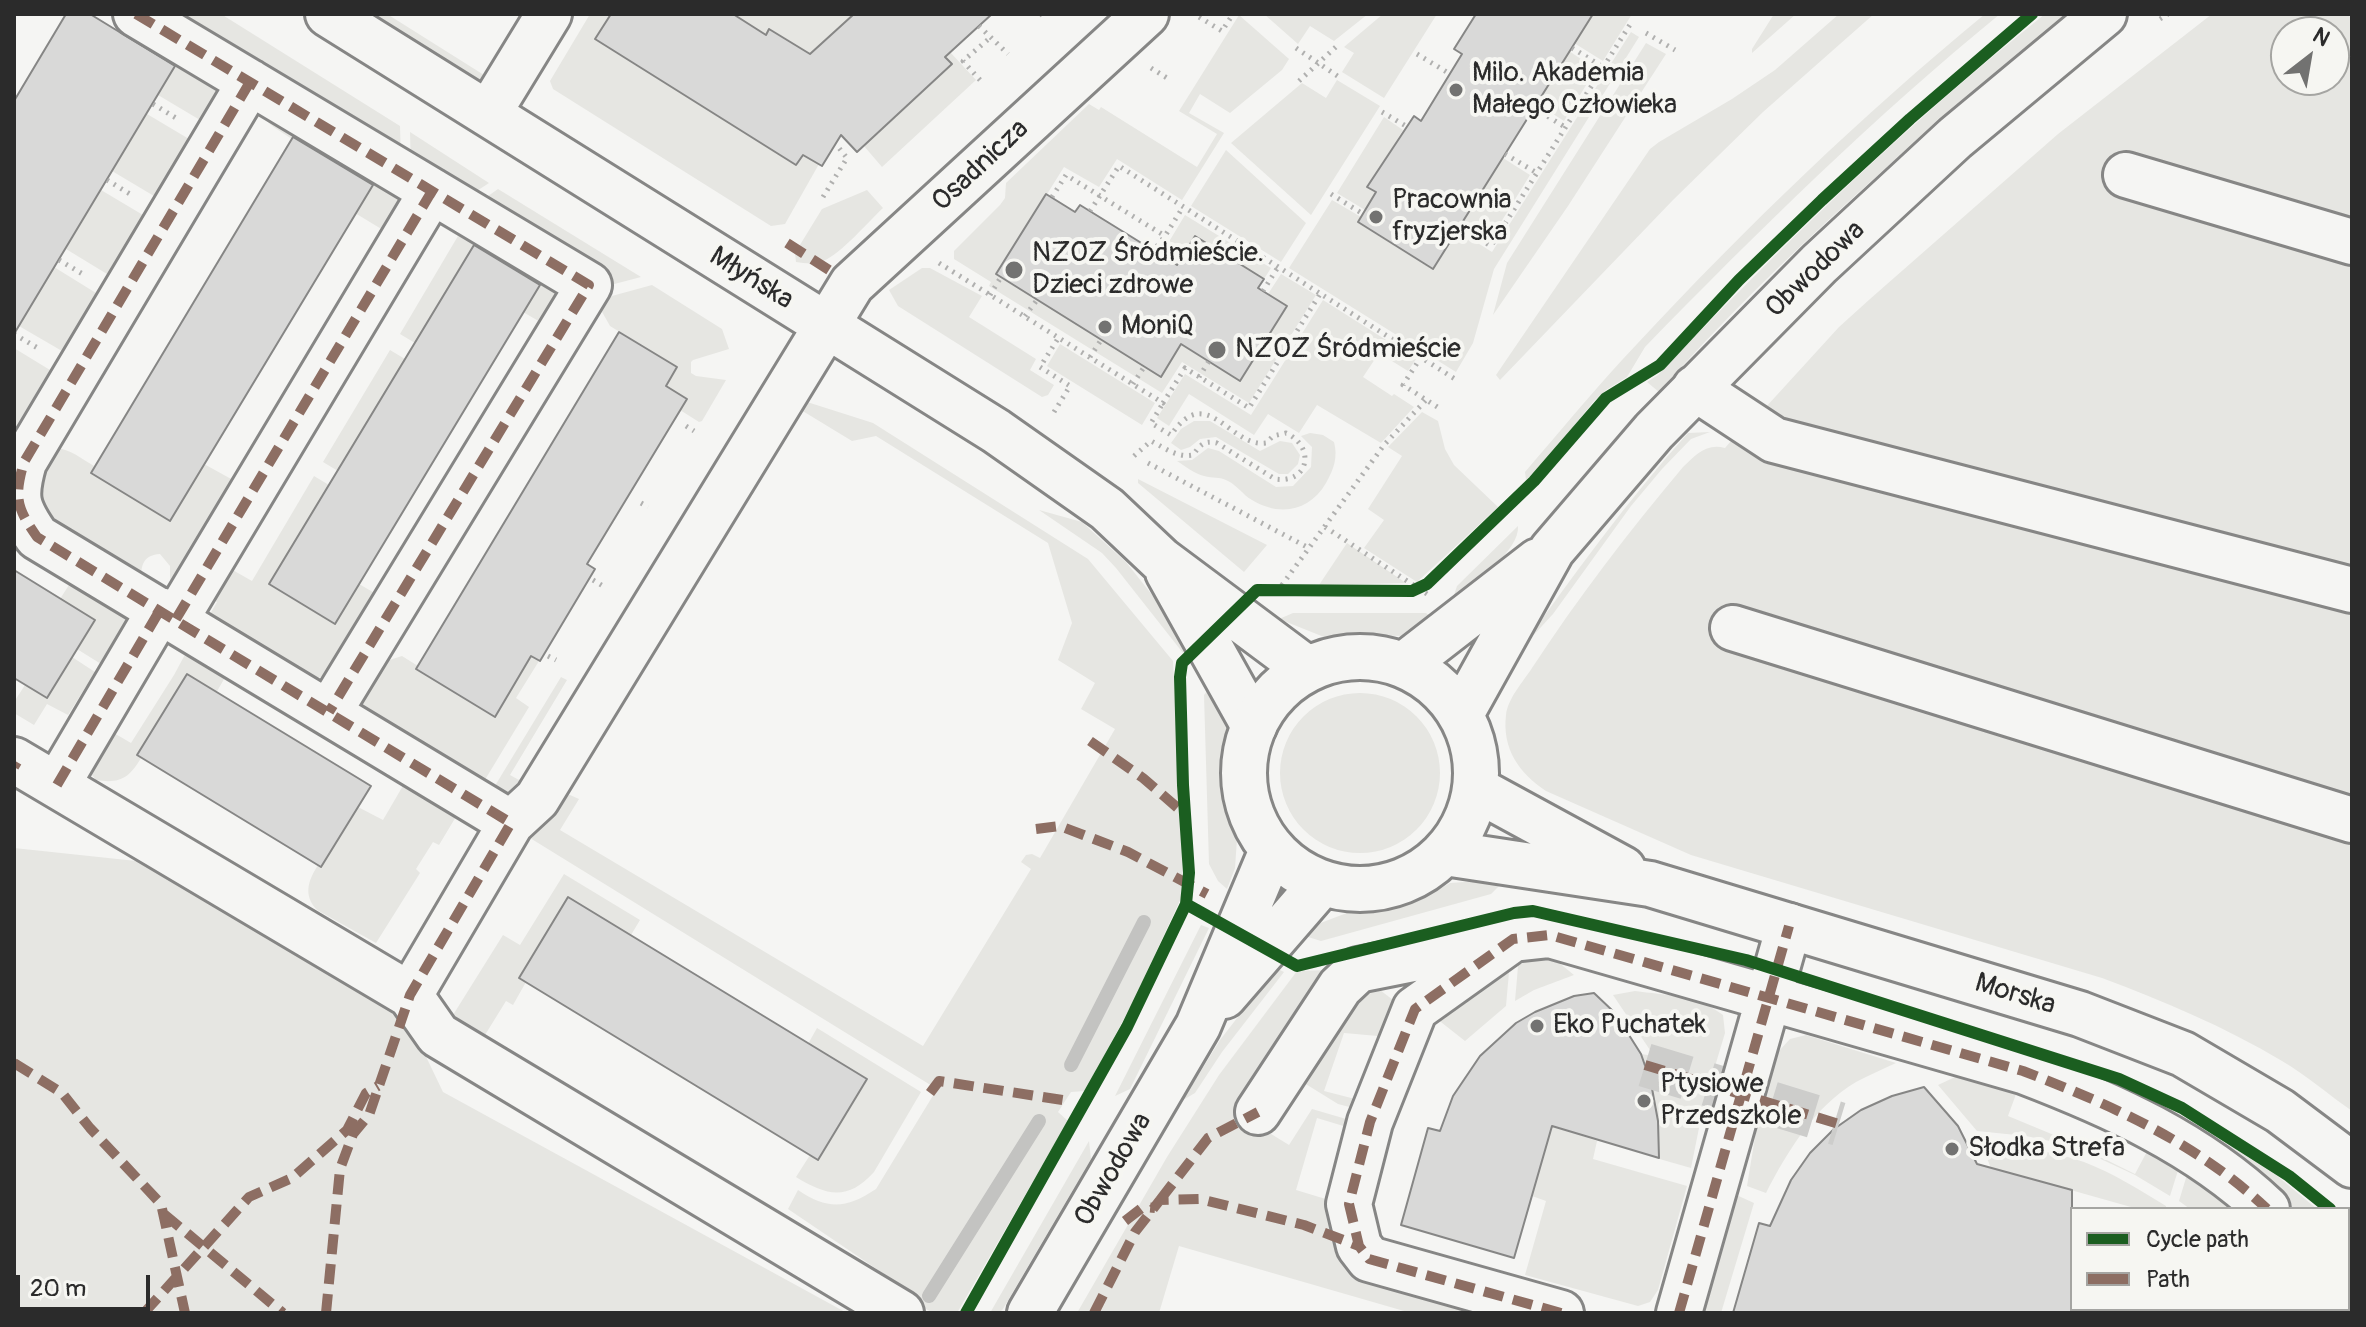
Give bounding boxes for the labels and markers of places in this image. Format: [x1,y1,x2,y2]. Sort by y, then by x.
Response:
place label: Milo. Akademia Małego Człowieka [1472,57,1677,123]
marker: Milo. Akademia Małego Człowieka [1447,81,1465,99]
place label: Pracownia fryzjerska [1392,184,1512,250]
marker: Pracownia fryzjerska [1367,208,1385,226]
place label: NZOZ Śródmieście. Dzieci zdrowe [1032,237,1264,303]
marker: NZOZ Śródmieście. Dzieci zdrowe [1003,259,1025,281]
place label: MoniQ [1121,310,1194,344]
marker: MoniQ [1096,318,1114,336]
place label: NZOZ Śródmieście [1235,333,1461,367]
marker: NZOZ Śródmieście [1206,339,1228,361]
place label: Eko Puchatek [1553,1009,1706,1043]
marker: Eko Puchatek [1528,1017,1546,1035]
place label: Ptysiowe Przedszkole [1660,1068,1801,1134]
marker: Ptysiowe Przedszkole [1635,1092,1653,1110]
place label: Słodka Strefa [1968,1132,2125,1166]
marker: Słodka Strefa [1943,1140,1961,1158]

